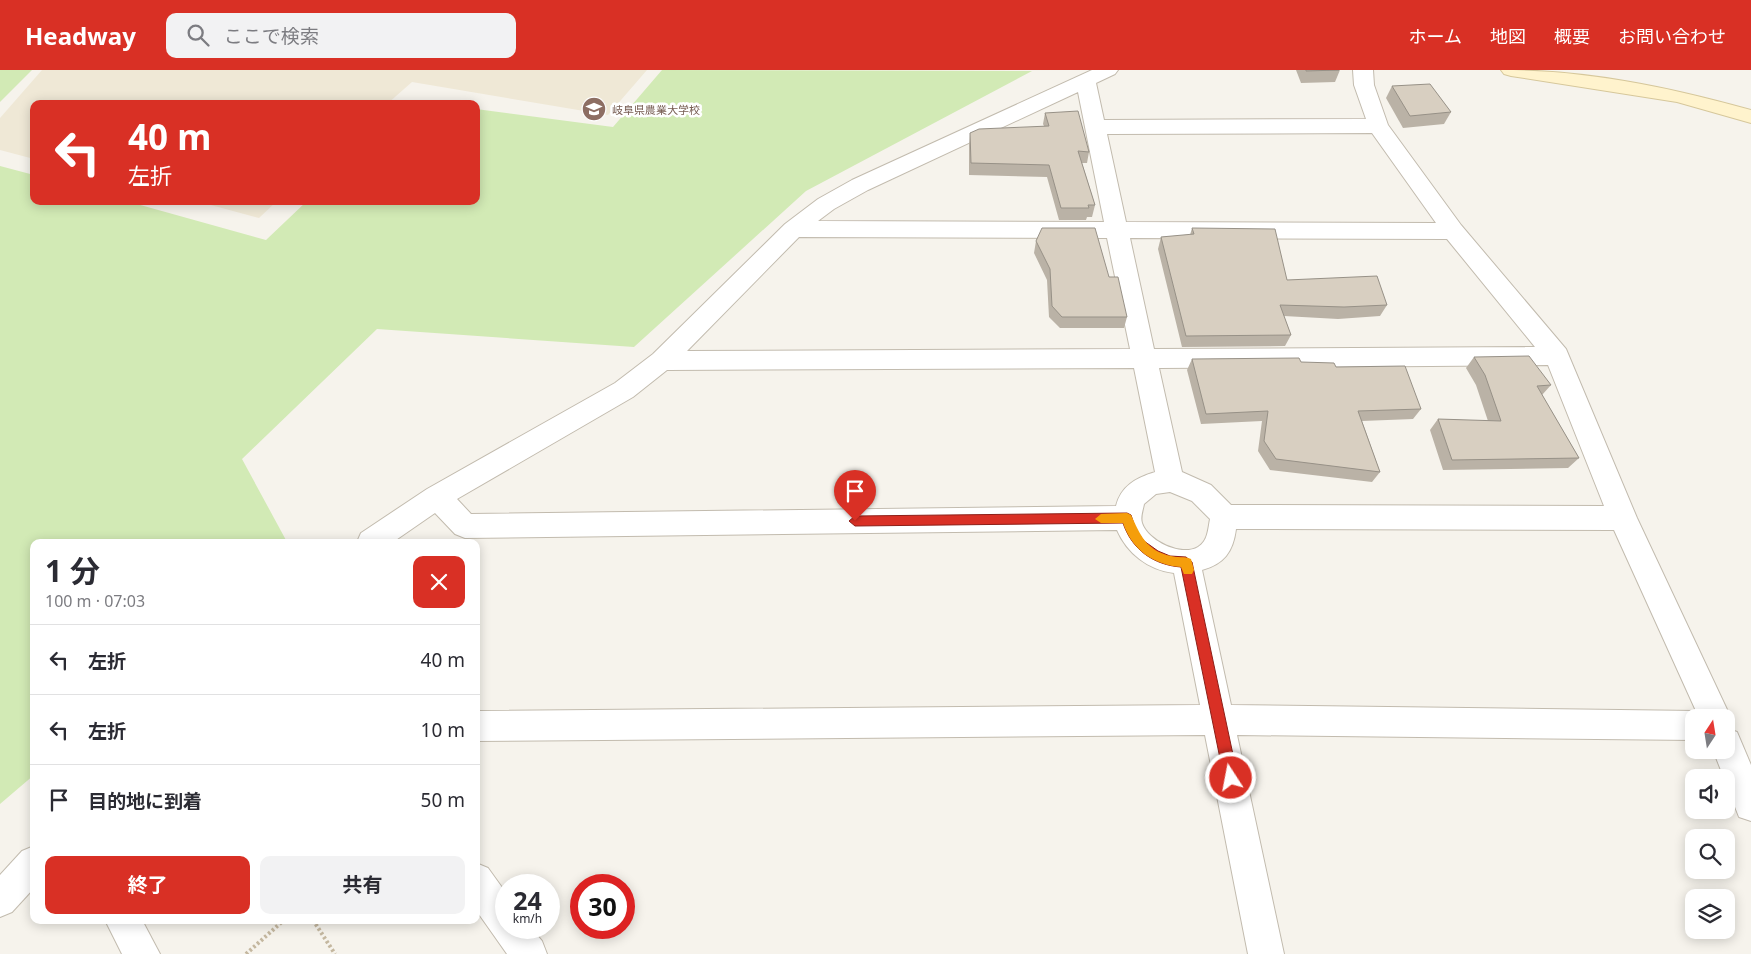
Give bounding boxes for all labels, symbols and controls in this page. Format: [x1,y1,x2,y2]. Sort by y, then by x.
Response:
search box [166,13,516,58]
text: Headway [25,19,136,52]
icon: search [184,21,212,49]
text: ここで検索 [224,23,319,49]
text: ホーム [1409,24,1462,48]
text: 地図 [1490,24,1526,48]
text: 概要 [1554,24,1590,48]
text: お問い合わせ [1618,24,1726,48]
school or university icon: 岐阜県農業大学校 [581,96,607,122]
place label: 岐阜県農業大学校 [612,102,700,117]
text: 40 m [128,113,211,160]
icon: left [45,120,110,185]
text: 左折 [128,160,172,190]
pin [834,470,876,521]
icon: arrive [841,477,869,505]
text: 1 分 [45,550,100,591]
button: close [413,556,465,608]
text: 100 m · 07:03 [45,590,145,612]
icon: left [45,646,73,674]
text: 40 m [421,647,465,673]
text: 左折 [88,648,126,674]
north arrow [1685,709,1735,759]
map controls [1685,709,1735,939]
icon: left [45,716,73,744]
text: 10 m [421,717,465,743]
text: 左折 [88,718,126,744]
position arrow [1204,751,1256,803]
button: sound [1685,769,1735,819]
icon: arrive [45,786,73,814]
text: 50 m [421,787,465,813]
text: 目的地に到着 [88,788,202,814]
button: search [1685,829,1735,879]
button: 終了 [45,856,250,914]
button: 共有 [260,856,465,914]
speed limit sign: 30 [570,874,635,939]
text: 24 [513,883,542,917]
button: layers [1685,889,1735,939]
text: km/h [513,910,542,927]

